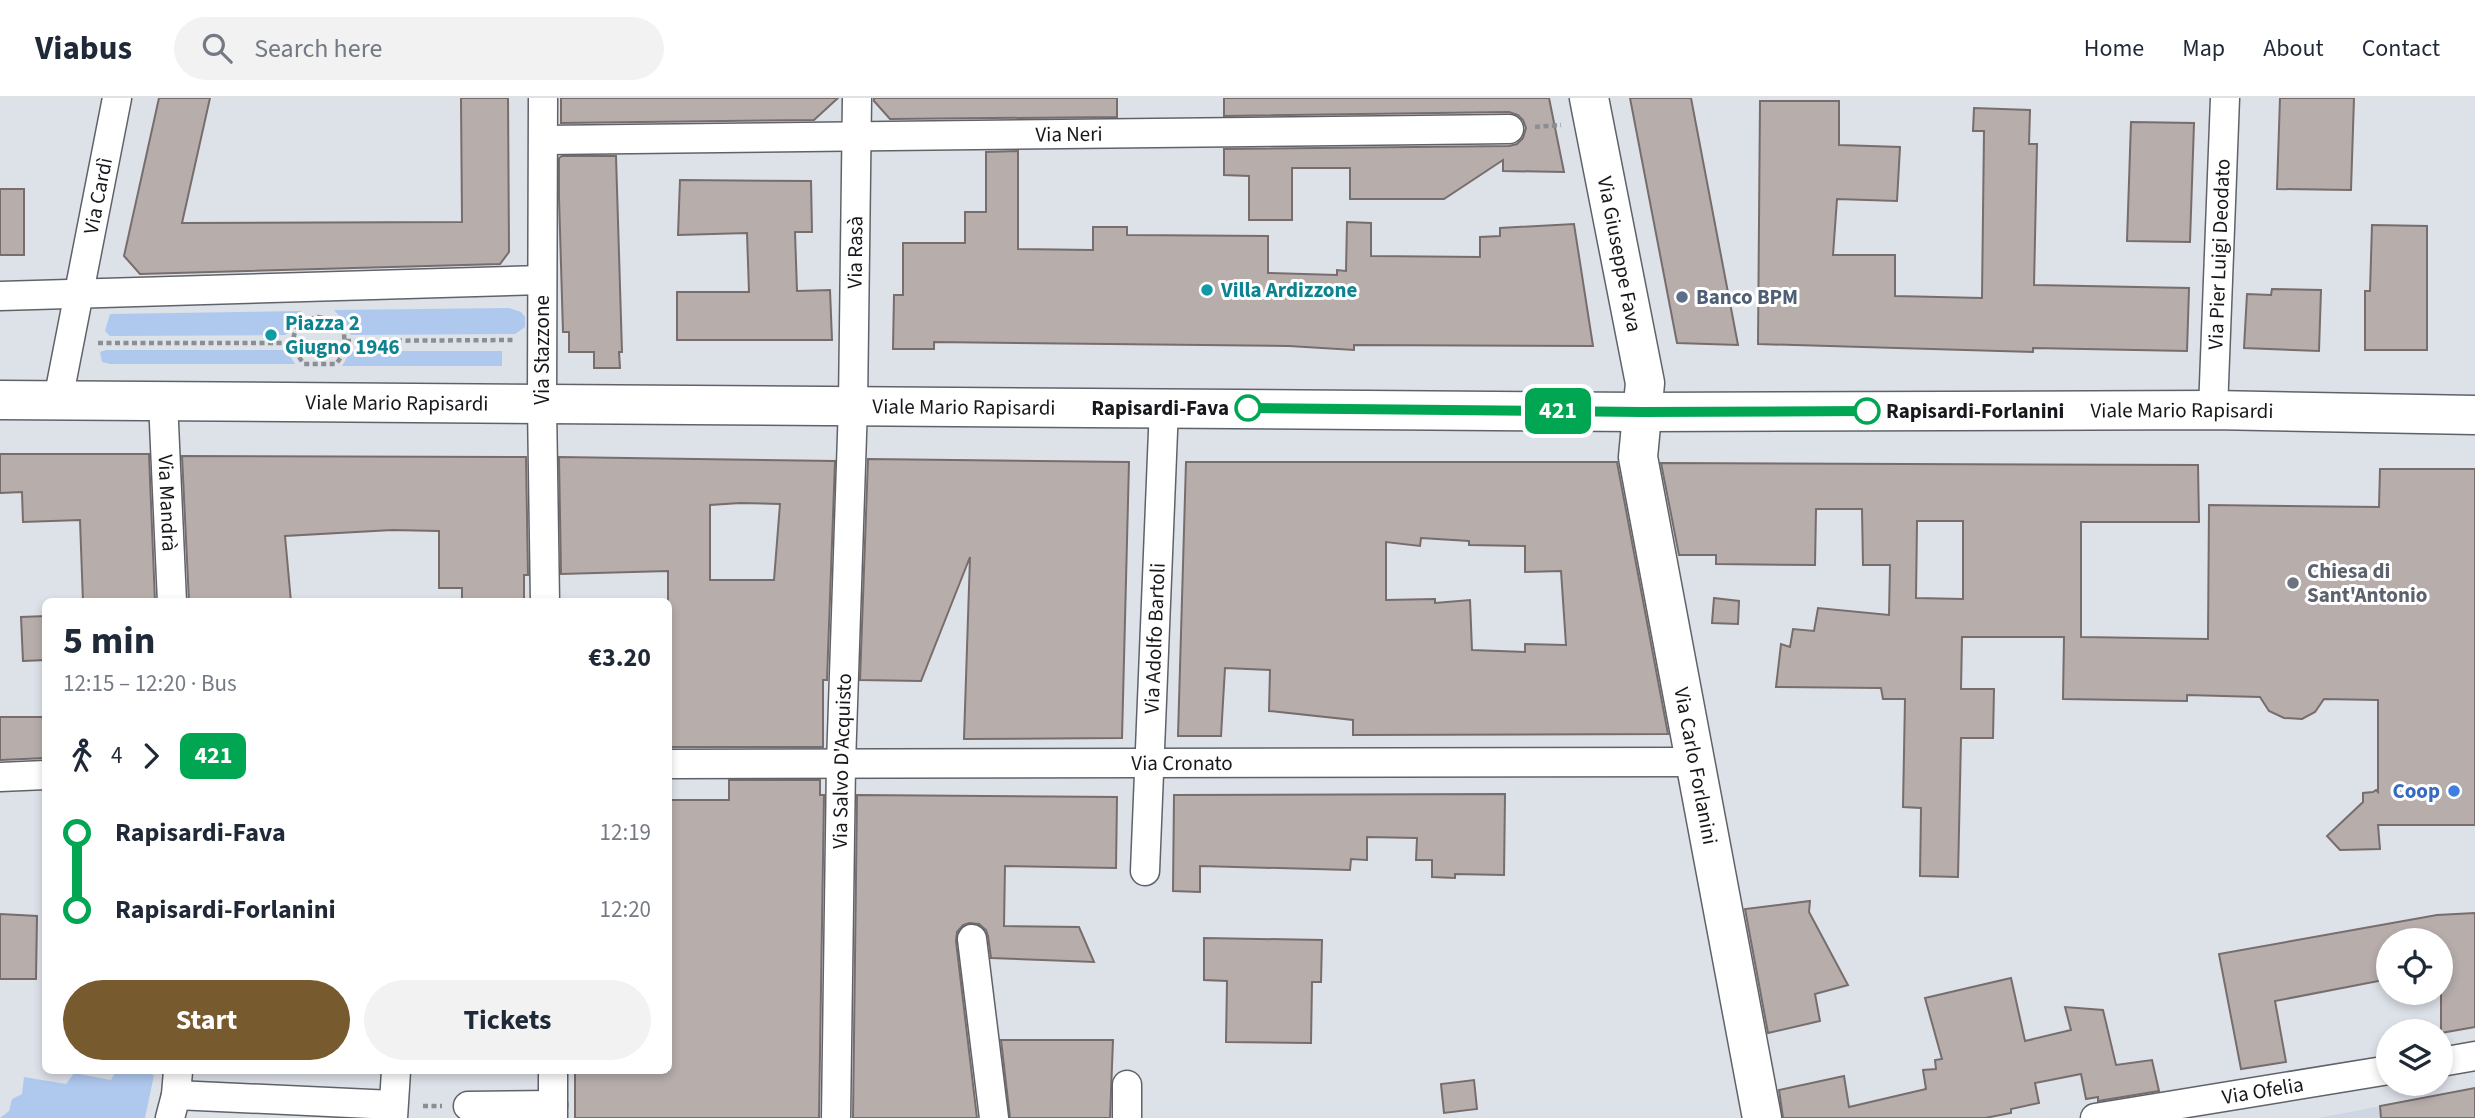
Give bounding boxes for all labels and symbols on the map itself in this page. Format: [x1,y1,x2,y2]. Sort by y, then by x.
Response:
street label: Via Neri [1035,119,1103,149]
street label: Via Cardì [76,155,120,237]
street label: Via Pier Luigi Deodato [2200,158,2238,350]
street label: Via Giuseppe Fava [1590,174,1650,334]
street label: Via Rasà [840,216,870,289]
place label: Villa Ardizzone [1220,275,1358,305]
marker: Villa Ardizzone [1199,282,1215,298]
place label: Banco BPM [1696,282,1798,312]
marker: Banco BPM [1674,289,1690,305]
street label: Via Stazzone [527,295,557,405]
place label: Piazza 2 Giugno 1946 [285,308,400,362]
marker: Piazza 2 Giugno 1946 [263,327,279,343]
street label: Viale Mario Rapisardi [305,387,489,419]
line badge: 421 [1518,388,1598,434]
street label: Viale Mario Rapisardi [872,391,1056,423]
place label: Rapisardi-Fava [1091,393,1229,423]
marker: Rapisardi-Fava [1235,395,1261,421]
street label: Viale Mario Rapisardi [2090,395,2274,426]
place label: Rapisardi-Forlanini [1886,396,2064,426]
marker: Rapisardi-Forlanini [1854,398,1880,424]
street label: Via Mandrà [150,454,185,552]
place label: Chiesa di Sant'Antonio [2307,556,2427,610]
street label: Via Adolfo Bartoli [1136,562,1173,714]
marker: Chiesa di Sant'Antonio [2285,575,2301,591]
street label: Via Salvo D'Acquisto [825,673,859,849]
street label: Via Carlo Forlanini [1666,685,1725,847]
street label: Via Cronato [1131,748,1233,778]
place label: Coop [2392,776,2440,806]
marker: Coop [2446,783,2462,799]
street label: Via Ofelia [2220,1069,2306,1112]

